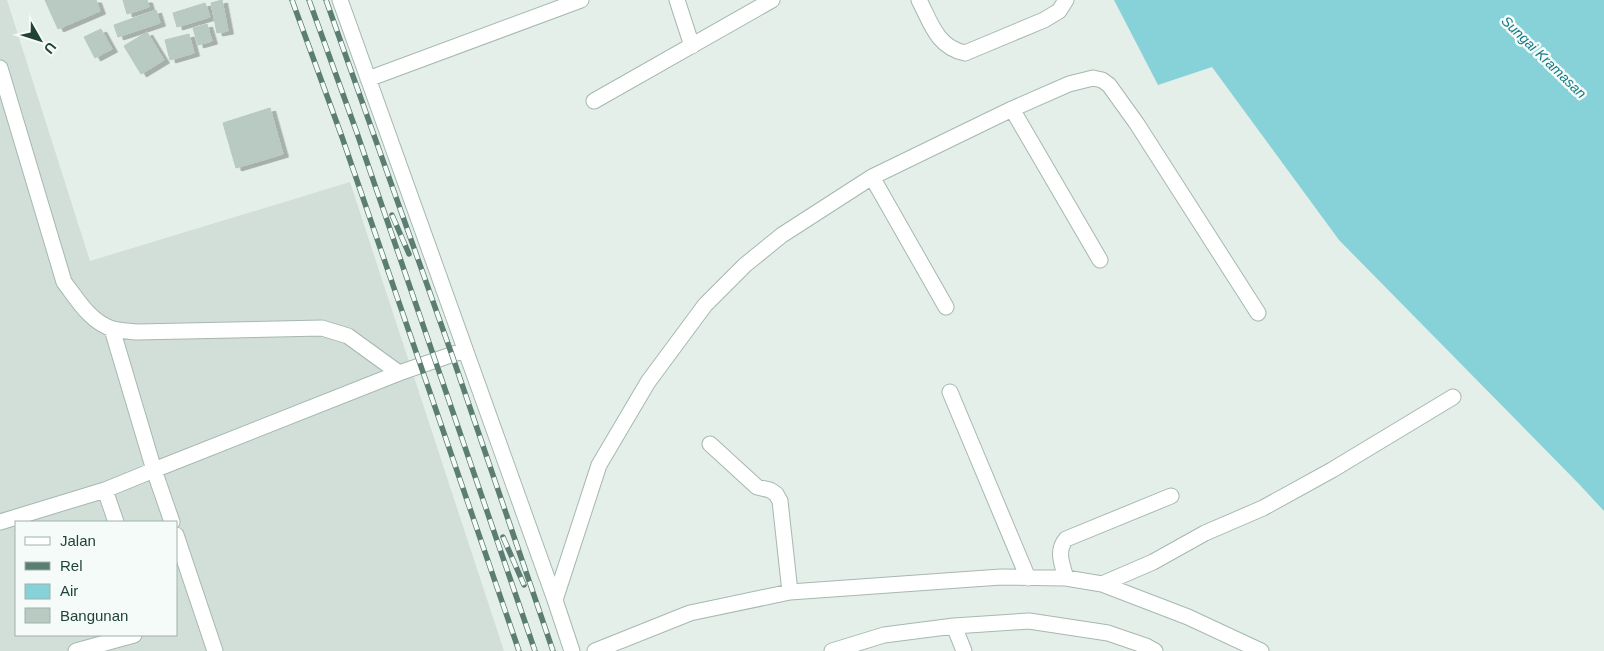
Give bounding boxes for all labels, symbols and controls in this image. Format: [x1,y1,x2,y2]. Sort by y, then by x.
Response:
water label: Sungai Kramasan [1498,13,1590,102]
north arrow [15,15,65,65]
text: U [41,39,60,57]
legend [15,521,178,636]
text: Jalan [60,532,96,549]
text: Rel [60,557,83,574]
text: Air [60,582,78,599]
text: Bangunan [60,607,128,624]

